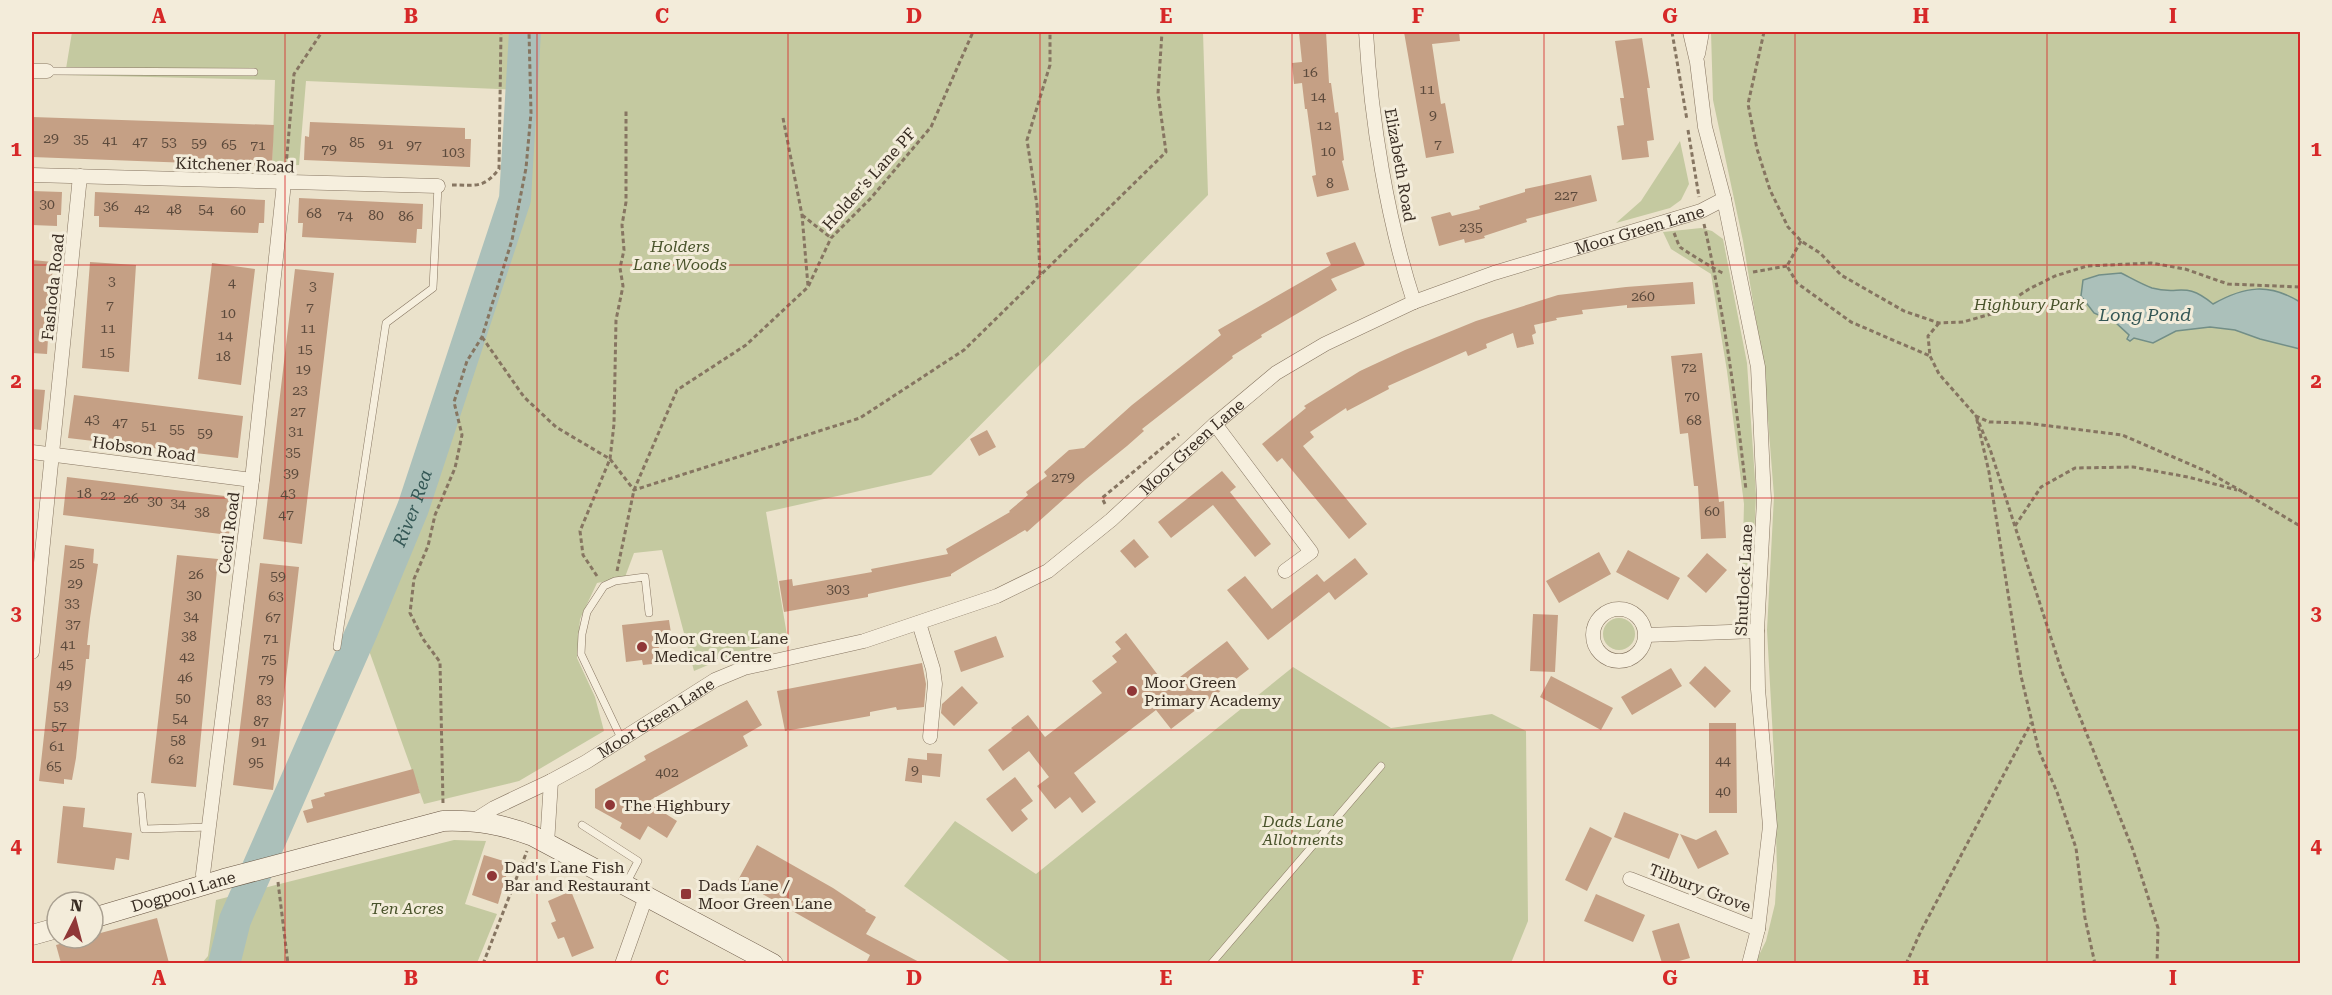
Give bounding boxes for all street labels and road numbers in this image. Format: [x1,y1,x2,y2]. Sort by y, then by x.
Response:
street label: Elizabeth Road [1381,107,1419,223]
street label: Holder's Lane PF [818,124,920,234]
street label: Kitchener Road [175,153,295,177]
street label: Moor Green Lane [1572,201,1707,258]
street label: Fashoda Road [38,233,68,341]
street label: Moor Green Lane [1135,394,1248,499]
street label: Hobson Road [91,432,197,466]
street label: Cecil Road [215,491,243,575]
street label: Shutlock Lane [1732,523,1756,636]
street label: Moor Green Lane [594,674,718,762]
street label: Tilbury Grove [1646,860,1754,916]
street label: Dogpool Lane [128,867,238,916]

